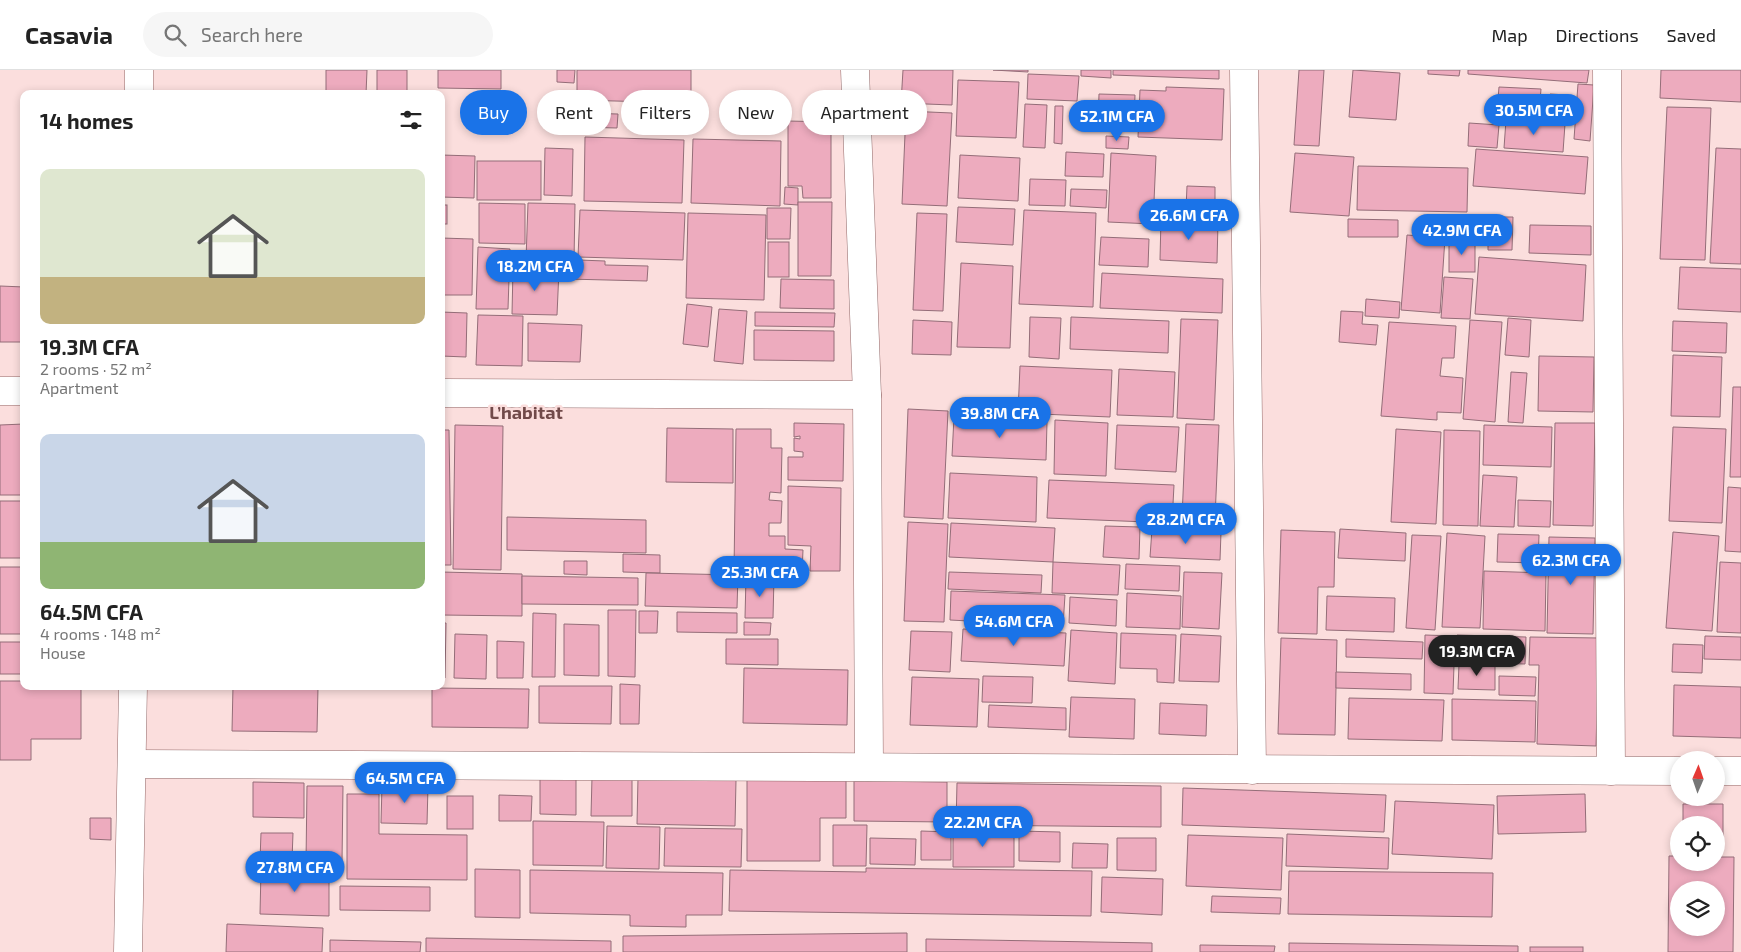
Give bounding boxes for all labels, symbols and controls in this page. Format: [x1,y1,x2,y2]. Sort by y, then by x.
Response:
search box [143,12,493,57]
text: Casavia [25,20,113,49]
icon: search [161,21,189,49]
text: Search here [201,23,303,46]
text: Map [1491,24,1528,46]
text: Directions [1556,24,1639,46]
text: Saved [1667,24,1716,46]
chip: Buy [460,90,527,135]
chip: Rent [537,90,611,135]
chip: Filters [621,90,709,135]
chip: New [719,90,792,135]
chip: Apartment [802,90,927,135]
pin: 30.5M CFA [1477,93,1591,136]
pin: 52.1M CFA [1060,100,1174,142]
text: 30.5M CFA [1495,100,1573,119]
icon: filters [397,106,425,134]
text: 52.1M CFA [1080,106,1154,125]
text: 14 homes [40,108,134,133]
pin: 26.6M CFA [1132,198,1246,241]
icon: home [188,201,278,291]
text: 26.6M CFA [1150,205,1228,224]
pin: 42.9M CFA [1405,214,1519,256]
text: 42.9M CFA [1423,220,1501,239]
pin: 18.2M CFA [478,250,592,292]
text: 18.2M CFA [497,256,573,275]
text: 19.3M CFA [40,334,139,359]
text: 2 rooms · 52 m² [40,359,152,378]
text: Apartment [40,378,119,397]
pin: 39.8M CFA [943,396,1057,439]
district label: L’habitat [489,401,563,423]
text: 39.8M CFA [961,403,1039,422]
icon: home [188,466,278,556]
pin: 28.2M CFA [1129,502,1243,545]
text: 28.2M CFA [1147,509,1225,528]
pin: 62.3M CFA [1514,544,1628,586]
text: 62.3M CFA [1532,550,1610,569]
pin: 25.3M CFA [703,556,817,598]
text: 25.3M CFA [721,562,799,581]
text: 64.5M CFA [40,599,143,624]
pin: 54.6M CFA [957,604,1071,647]
text: 54.6M CFA [975,611,1053,630]
text: 4 rooms · 148 m² [40,624,161,643]
pin: 19.3M CFA [1420,634,1534,677]
text: 19.3M CFA [1439,641,1515,660]
text: House [40,643,86,662]
north arrow [1670,751,1725,806]
map controls [1670,751,1725,936]
pin: 64.5M CFA [348,762,462,804]
text: 64.5M CFA [366,768,444,787]
pin: 22.2M CFA [926,806,1040,848]
text: 22.2M CFA [944,812,1022,831]
button: locate [1670,816,1725,871]
pin: 27.8M CFA [238,850,352,893]
text: 27.8M CFA [256,857,334,876]
button: layers [1670,881,1725,936]

